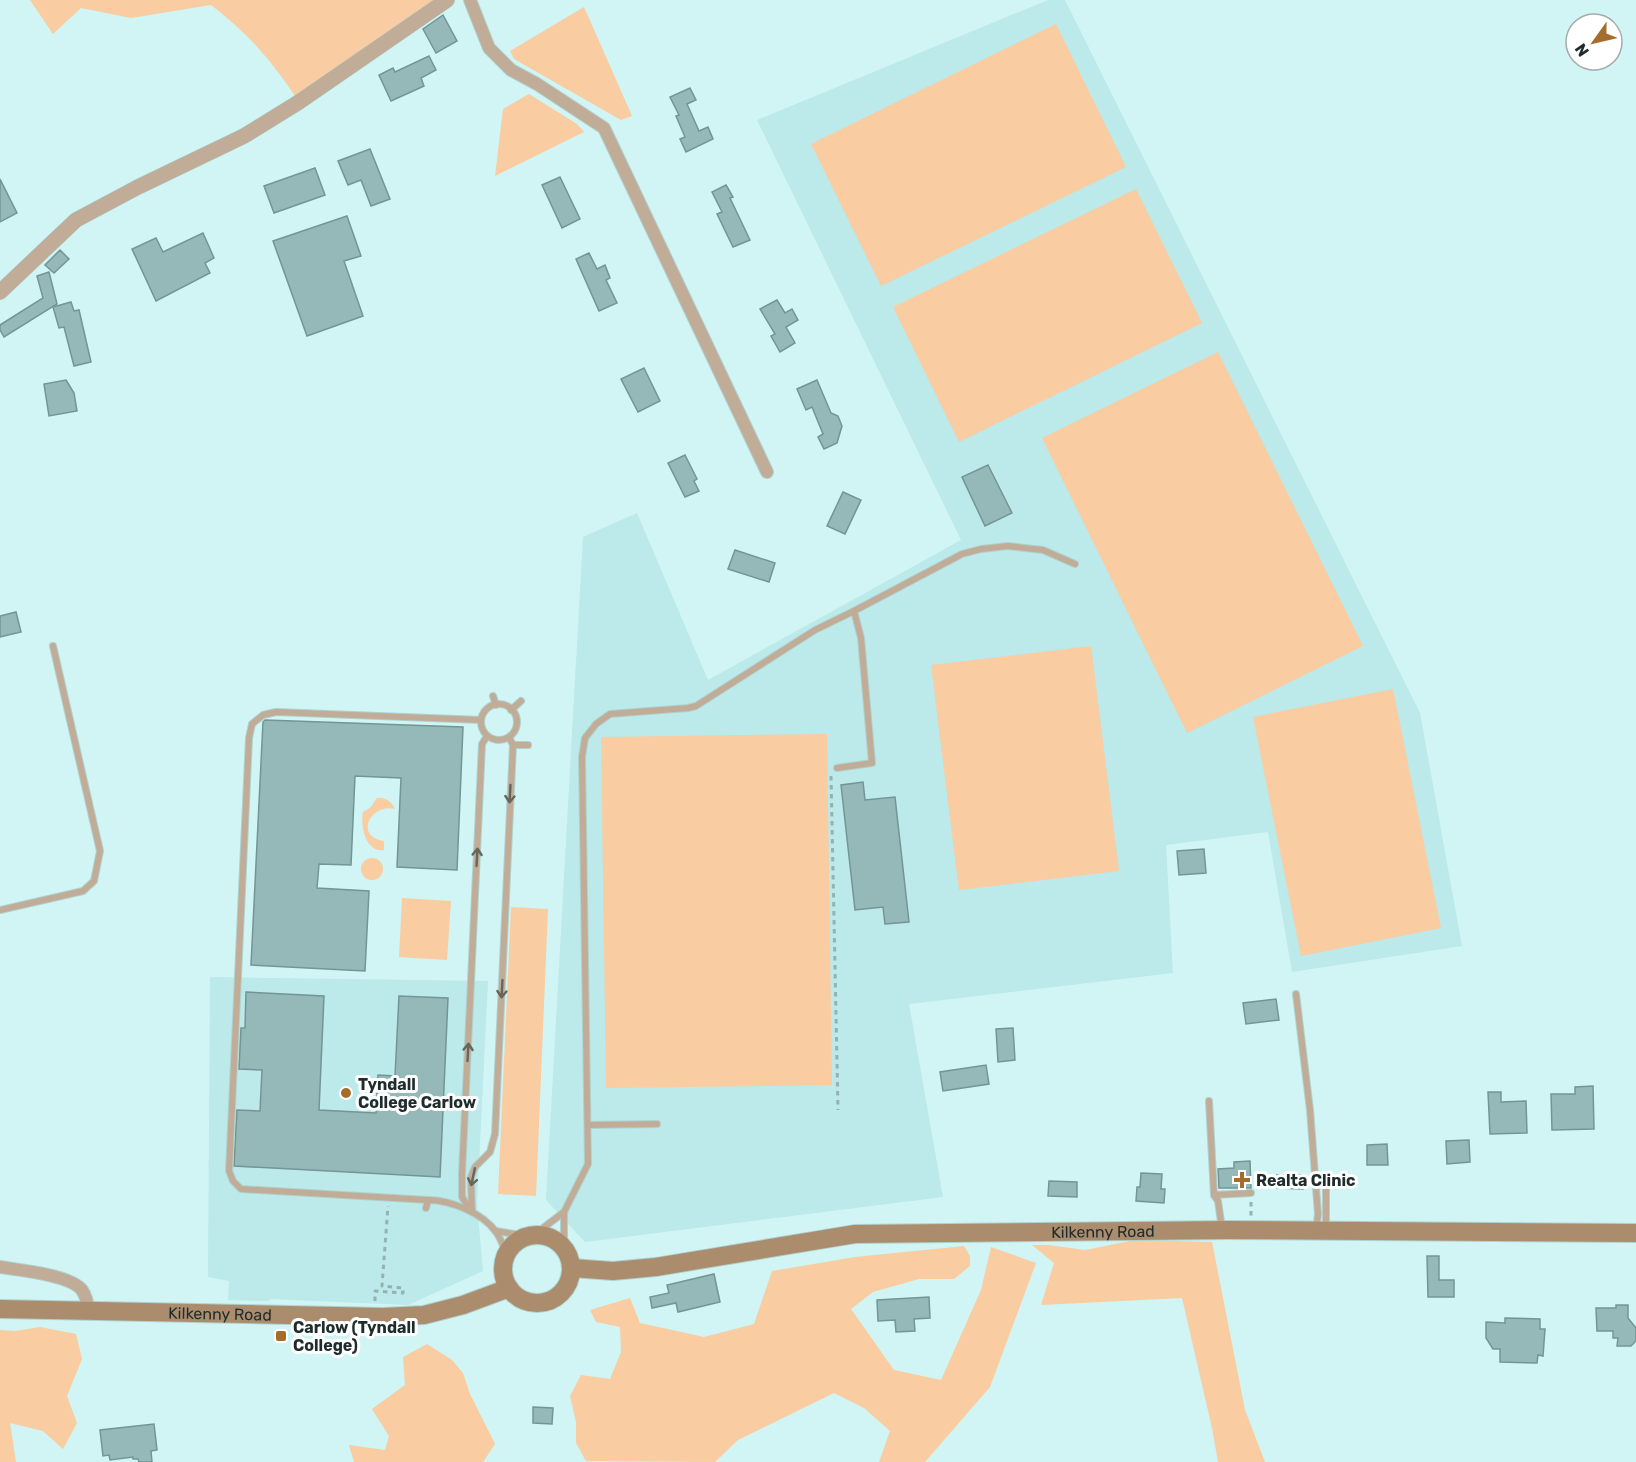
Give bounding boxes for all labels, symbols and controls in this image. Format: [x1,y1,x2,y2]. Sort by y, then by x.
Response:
north arrow [1564,12,1624,72]
text: N [1571,40,1593,60]
one-way arrow [505,784,516,804]
one-way arrow [471,848,482,868]
one-way arrow [496,979,507,999]
one-way arrow [462,1043,473,1063]
place label: Tyndall College Carlow [358,1075,477,1112]
marker: Tyndall College Carlow [339,1086,353,1100]
one-way arrow [467,1167,478,1186]
marker: Realta Clinic [1233,1171,1251,1189]
place label: Realta Clinic [1256,1171,1355,1190]
street label: Kilkenny Road [1051,1222,1155,1242]
street label: Kilkenny Road [168,1304,272,1325]
place label: Carlow (Tyndall College) [293,1318,416,1355]
marker: Carlow (Tyndall College) [274,1329,288,1343]

